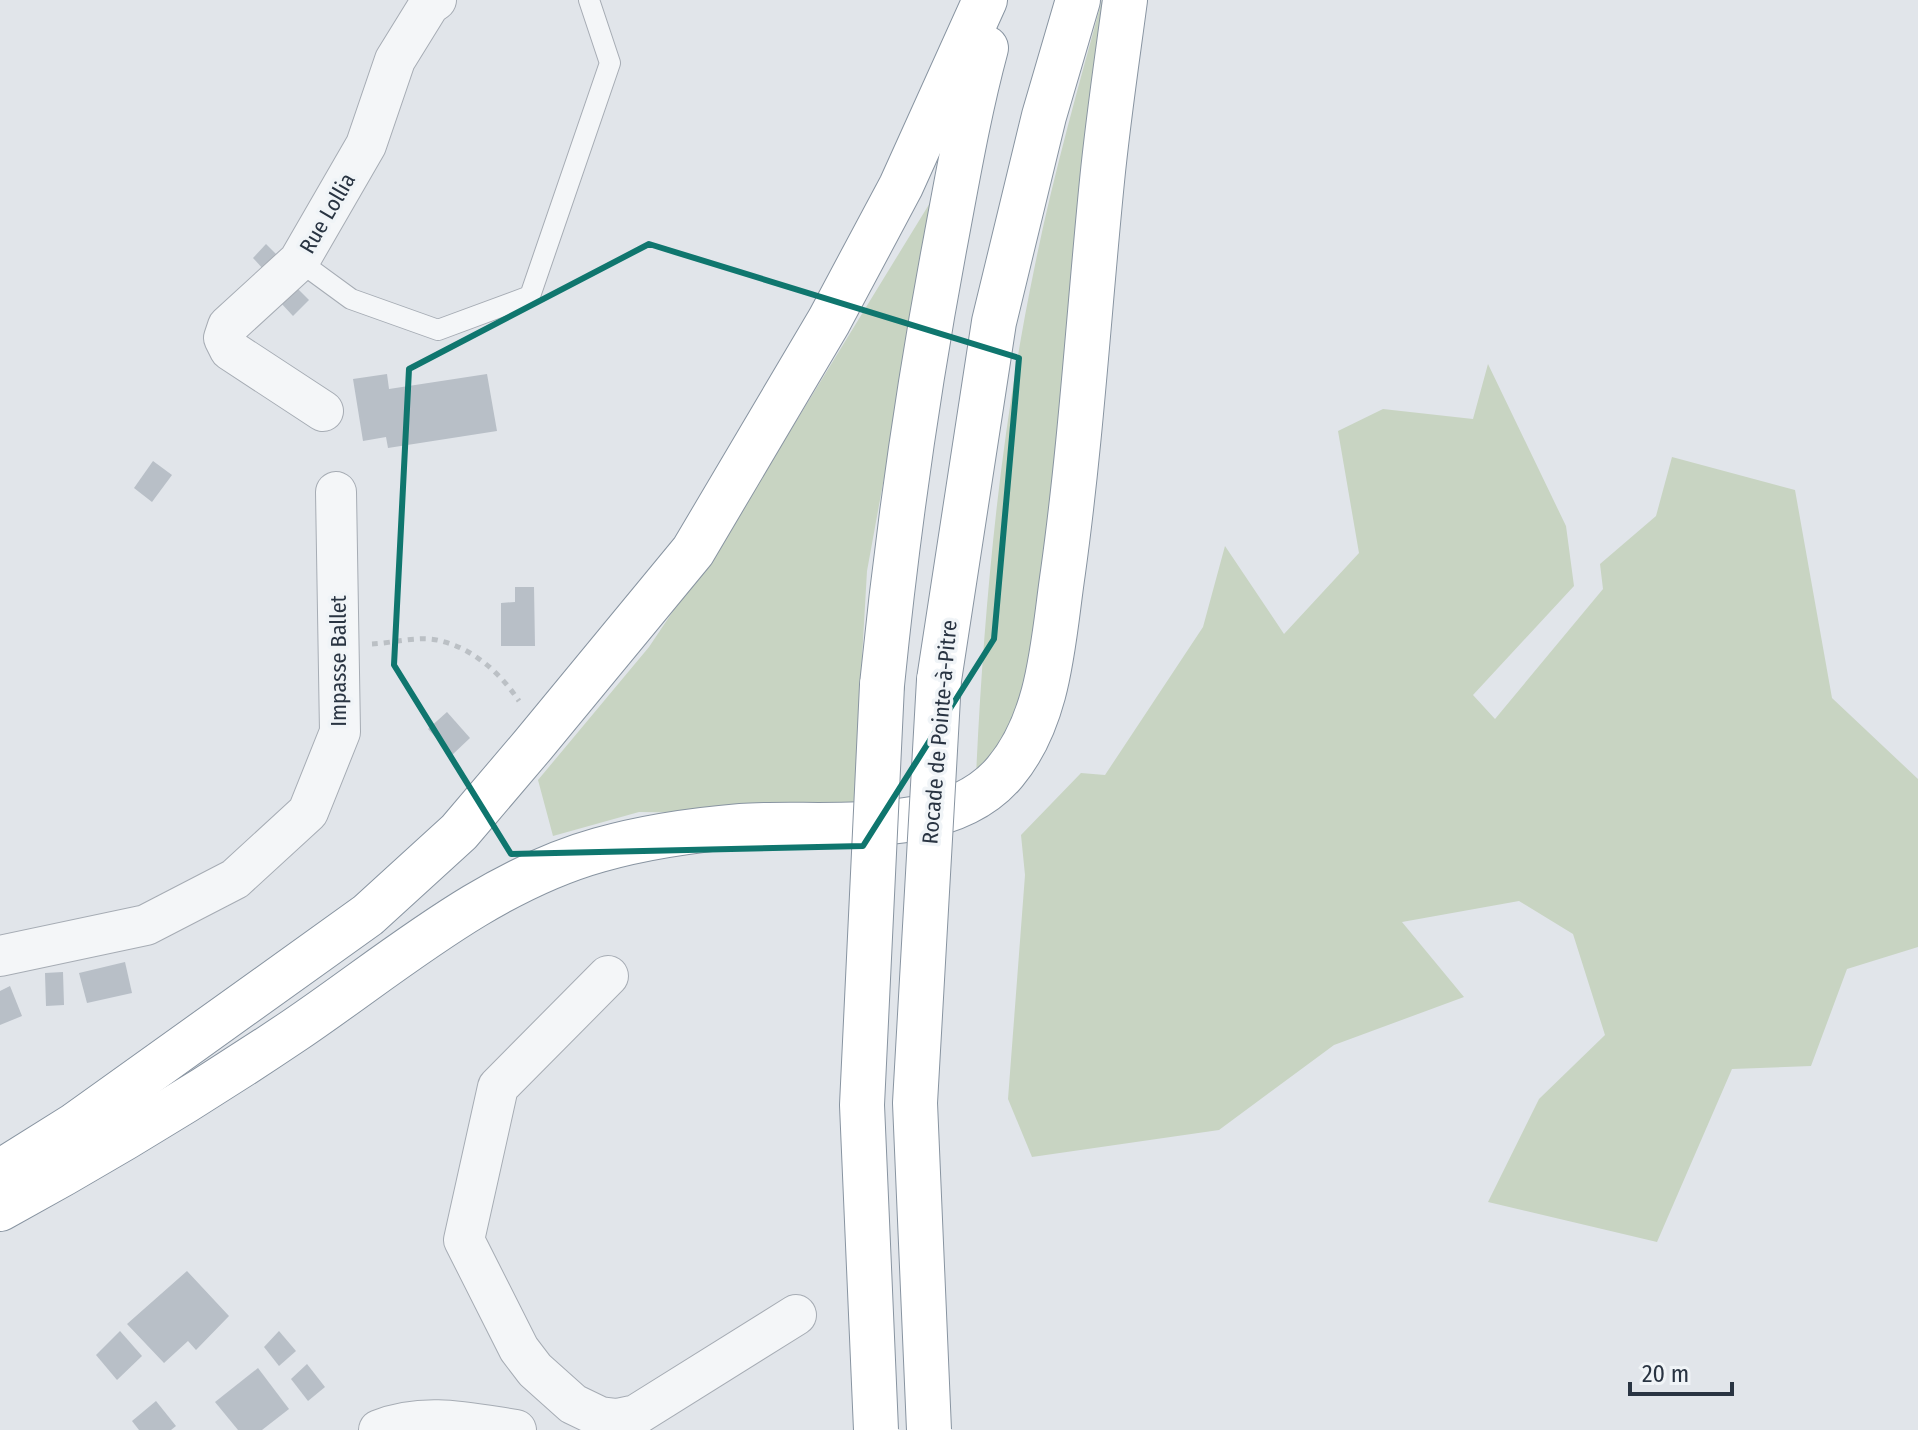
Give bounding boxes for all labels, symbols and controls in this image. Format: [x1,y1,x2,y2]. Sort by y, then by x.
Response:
street label: Rue Lollia [294,168,361,258]
street label: Impasse Ballet [325,594,352,727]
street label: Rocade de Pointe-à-Pitre [916,619,963,845]
scale bar [1630,1346,1732,1396]
text: 20 m [1642,1360,1689,1388]

